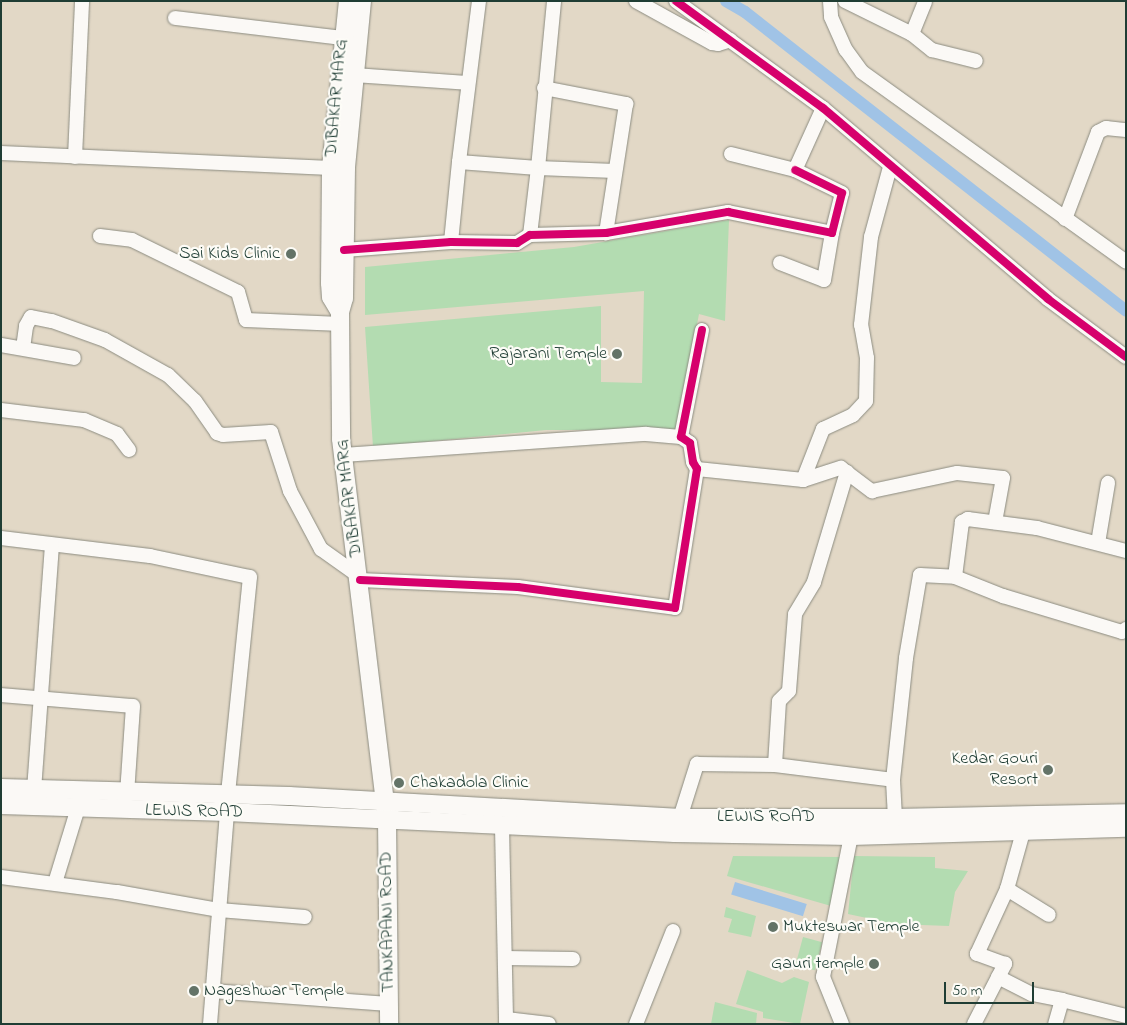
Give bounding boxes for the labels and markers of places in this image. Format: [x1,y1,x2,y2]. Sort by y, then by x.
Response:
place label: Sai Kids Clinic [179,243,280,265]
marker: Sai Kids Clinic [284,247,298,261]
place label: Rajarani Temple [489,343,607,365]
marker: Rajarani Temple [611,348,623,360]
place label: Kedar Gouri Resort [952,749,1038,792]
marker: Kedar Gouri Resort [1042,764,1054,776]
place label: Chakadola Clinic [410,772,528,794]
marker: Chakadola Clinic [392,776,406,790]
place label: Mukteswar Temple [783,916,920,938]
marker: Mukteswar Temple [767,921,779,933]
place label: Gauri temple [771,953,864,975]
marker: Gauri temple [868,958,880,970]
place label: Nageshwar Temple [204,980,344,1002]
marker: Nageshwar Temple [188,985,200,997]

